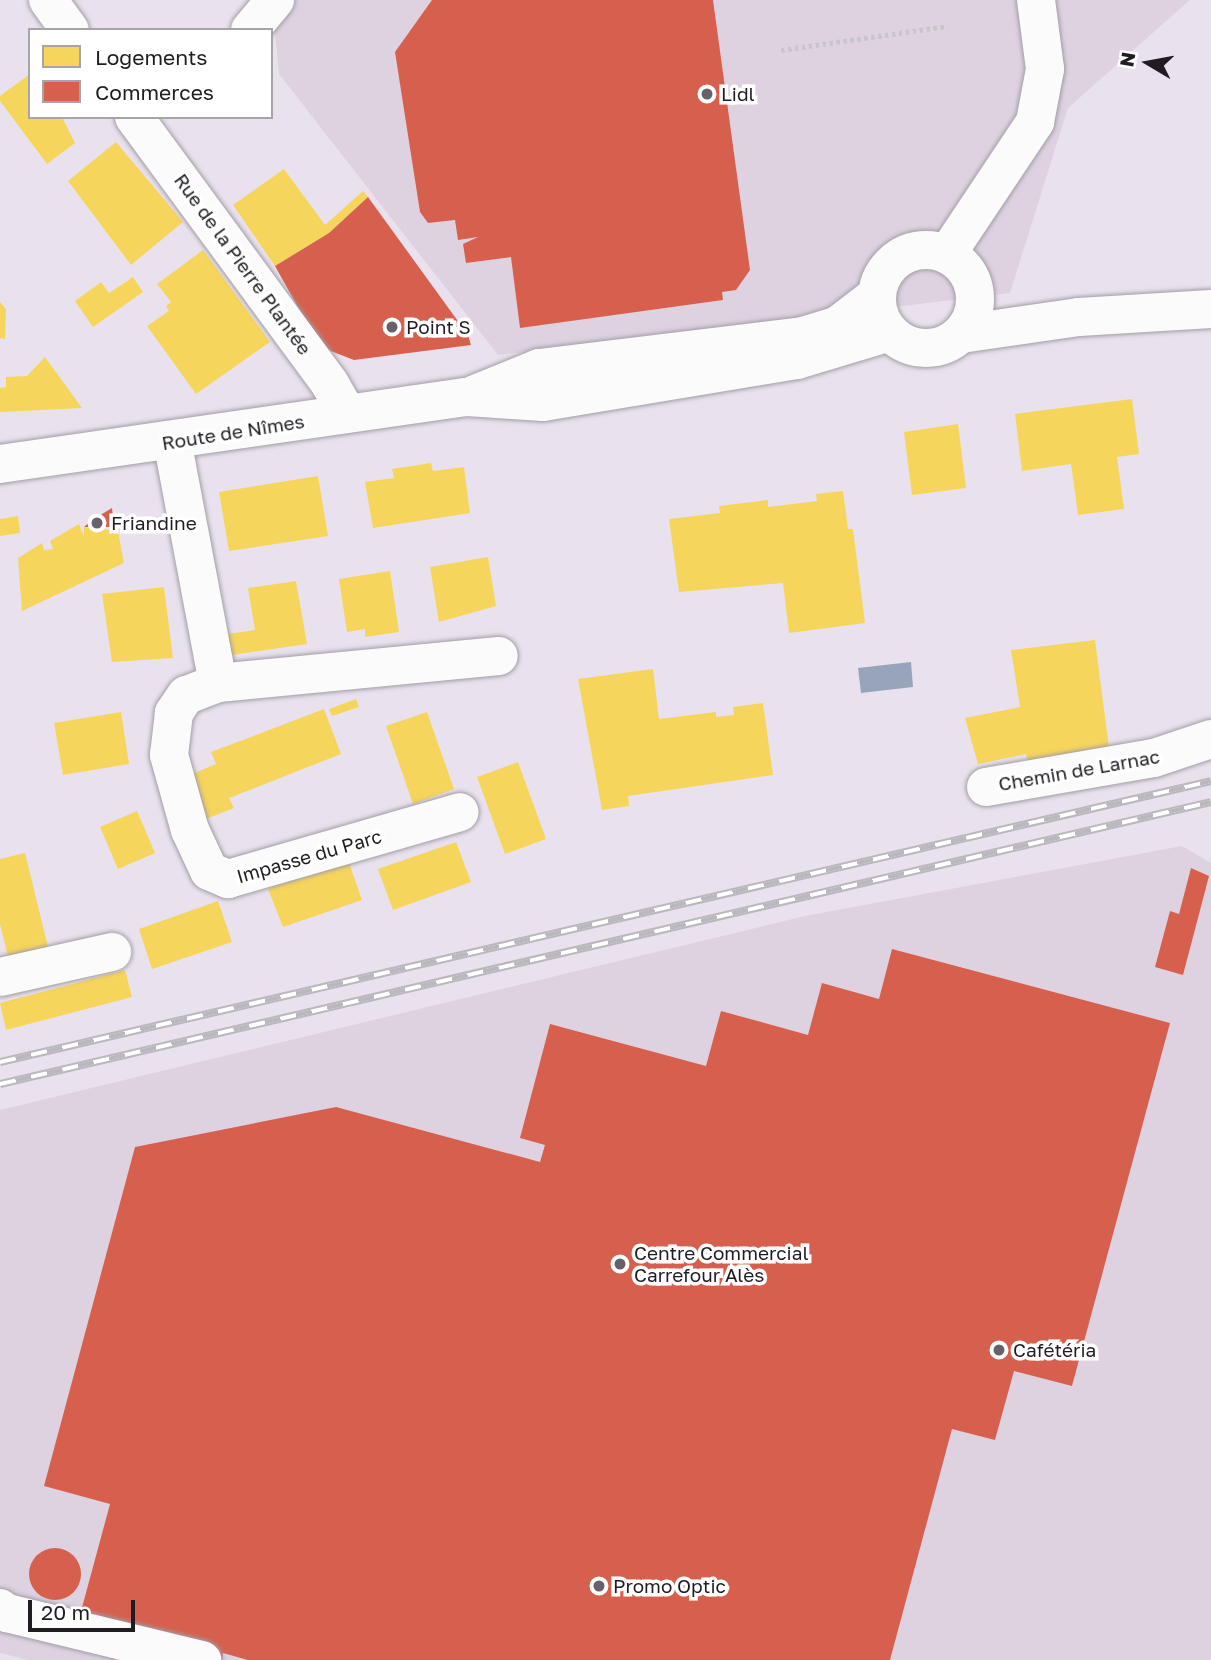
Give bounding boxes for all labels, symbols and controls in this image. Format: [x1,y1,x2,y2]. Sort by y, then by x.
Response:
legend [28,28,273,119]
north arrow [1113,28,1183,98]
text: Logements [95,44,207,70]
text: N [1114,50,1139,68]
text: Commerces [95,79,214,105]
place label: Lidl [721,83,755,105]
marker: Lidl [699,86,715,102]
street label: Rue de la Pierre Plantée [170,169,316,359]
place label: Point S [406,316,471,338]
marker: Point S [384,319,400,335]
street label: Route de Nîmes [160,409,306,455]
place label: Friandine [111,512,197,534]
marker: Friandine [89,515,105,531]
street label: Chemin de Larnac [997,745,1161,795]
street label: Impasse du Parc [234,824,384,888]
place label: Centre Commercial Carrefour Alès [634,1242,808,1286]
marker: Centre Commercial Carrefour Alès [612,1256,628,1272]
place label: Cafétéria [1013,1339,1096,1361]
marker: Cafétéria [991,1342,1007,1358]
place label: Promo Optic [613,1575,726,1597]
marker: Promo Optic [591,1578,607,1594]
scale bar [32,1586,138,1630]
text: 20 m [41,1599,90,1625]

